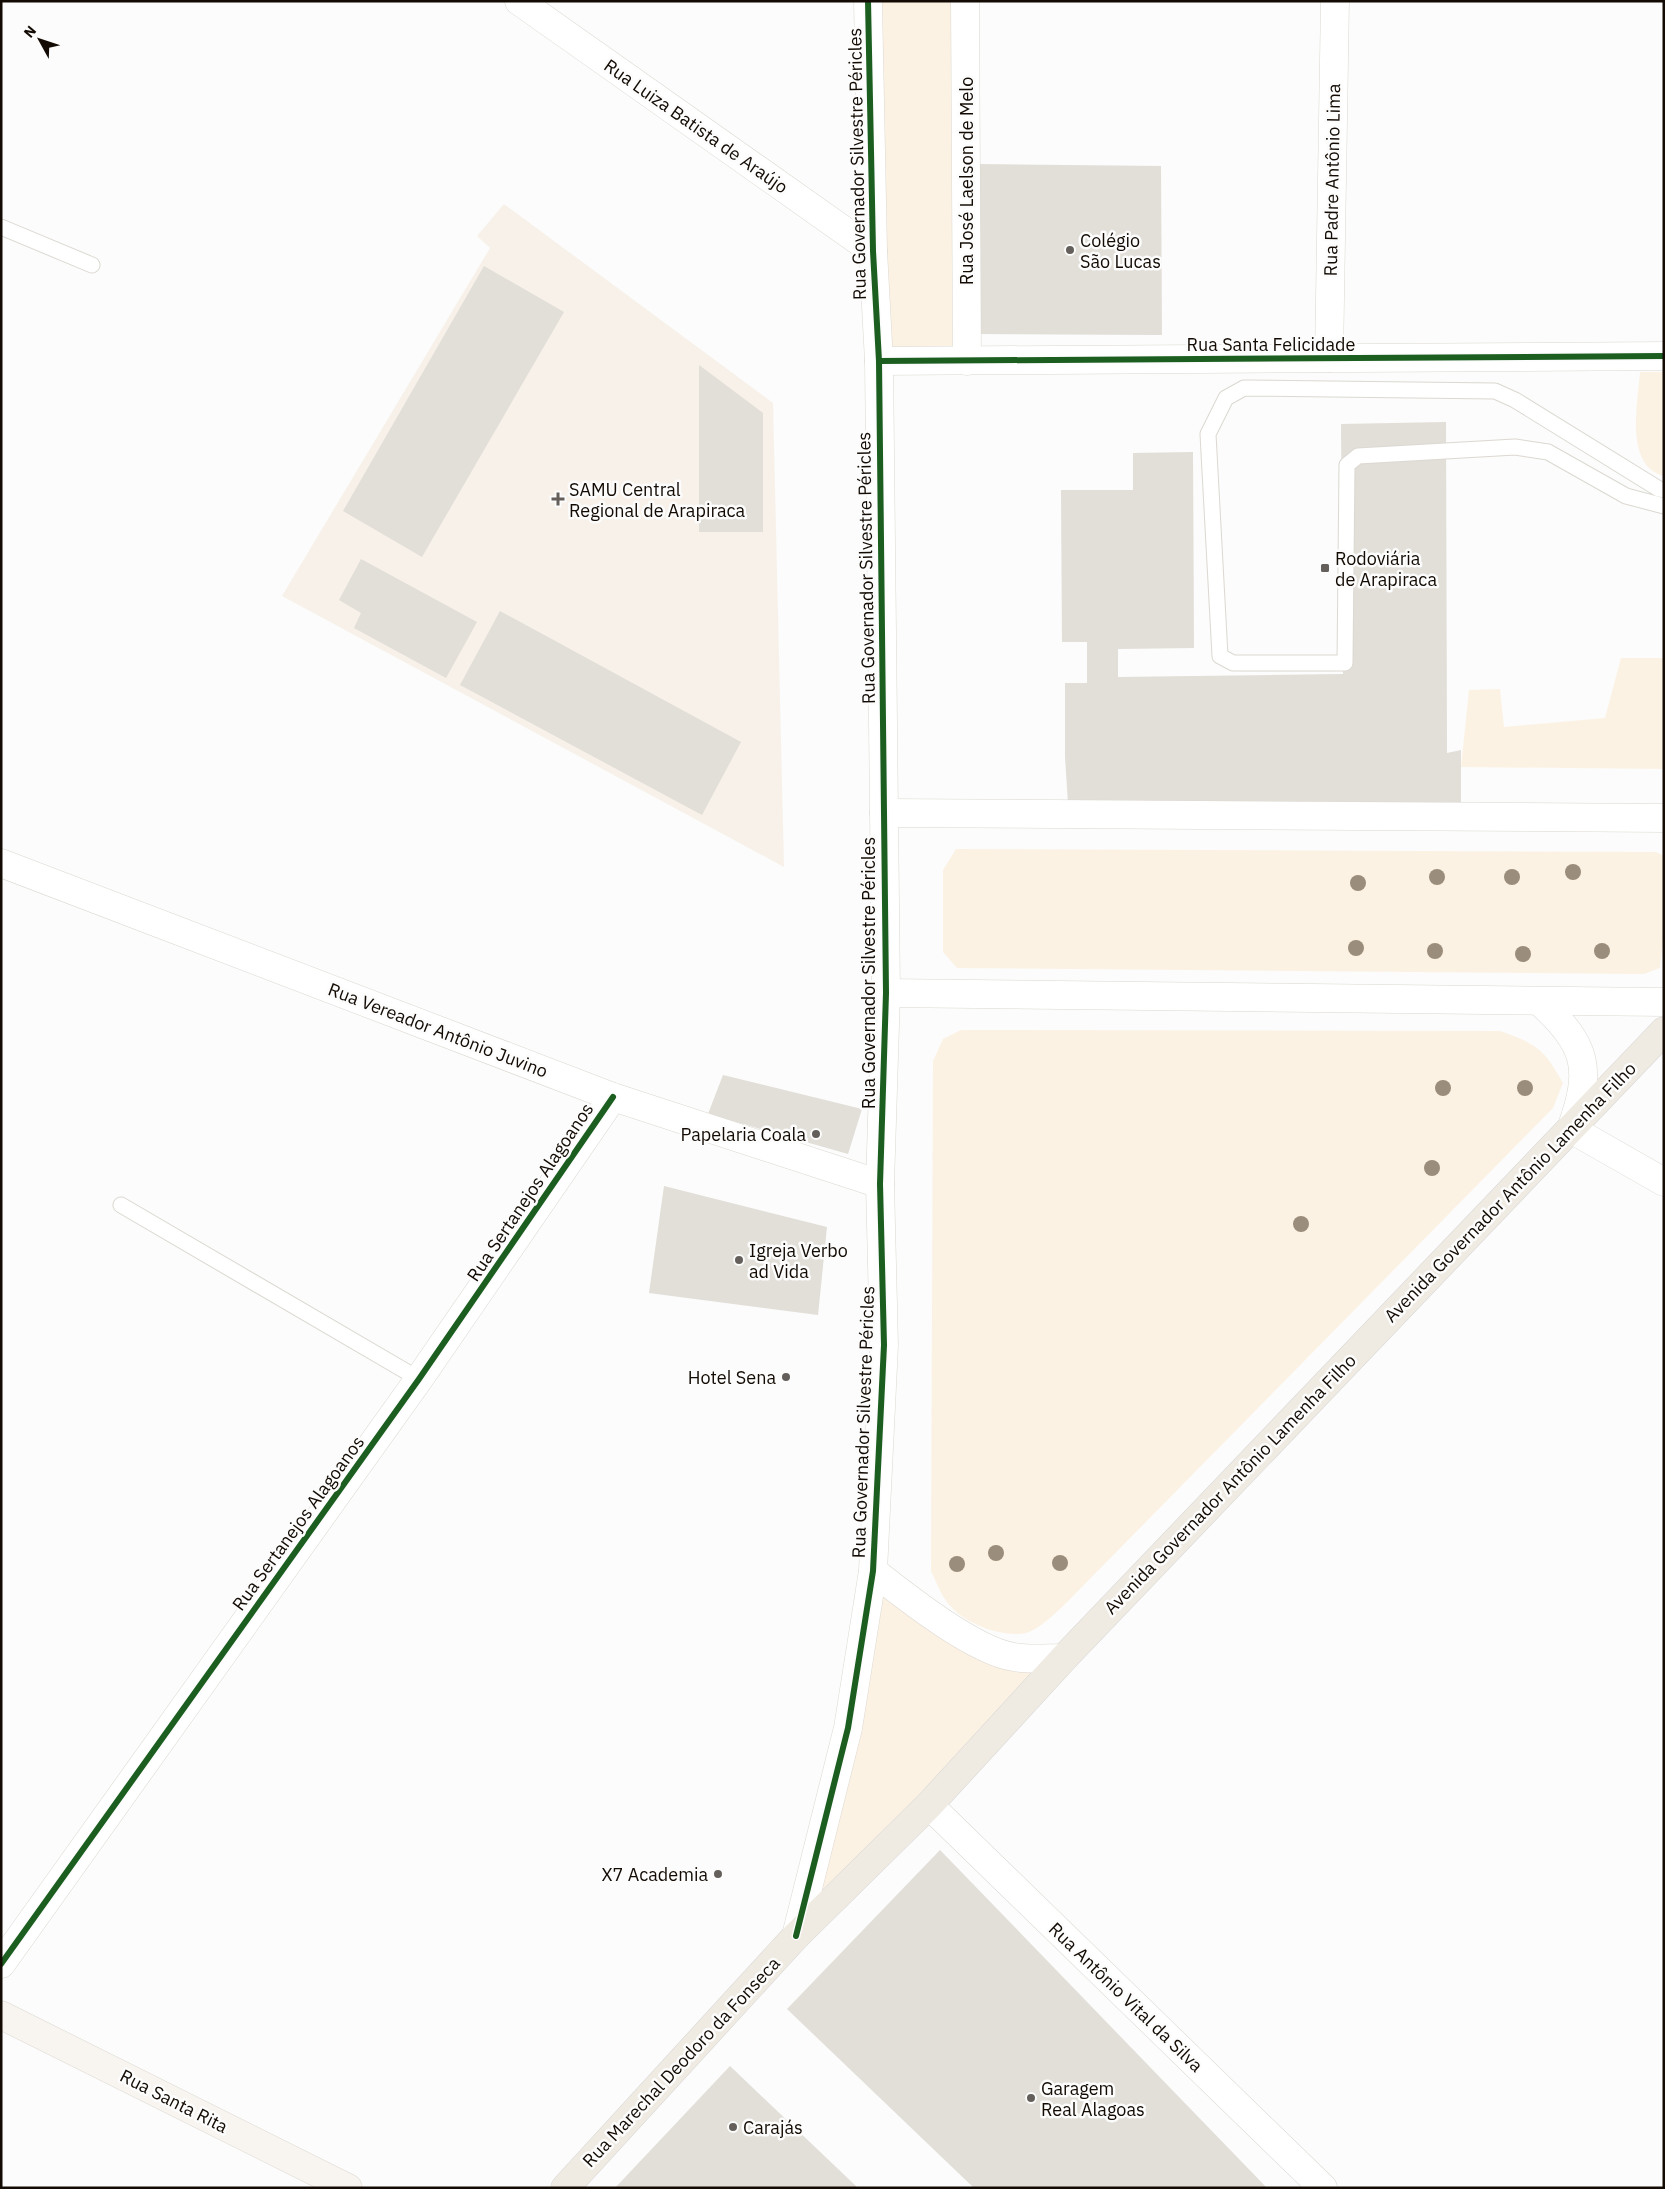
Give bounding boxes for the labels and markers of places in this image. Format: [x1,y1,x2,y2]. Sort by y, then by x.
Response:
place label: Colégio São Lucas [1080,229,1161,273]
marker: Colégio São Lucas [1064,244,1076,256]
place label: SAMU Central Regional de Arapiraca [569,478,746,522]
marker: SAMU Central Regional de Arapiraca [551,492,565,506]
place label: Rodoviária de Arapiraca [1335,547,1437,591]
marker: Rodoviária de Arapiraca [1319,562,1331,574]
place label: Papelaria Coala [680,1123,806,1146]
marker: Papelaria Coala [810,1128,822,1140]
place label: Igreja Verbo ad Vida [749,1239,848,1283]
marker: Igreja Verbo ad Vida [733,1254,745,1266]
place label: Hotel Sena [688,1366,776,1389]
marker: Hotel Sena [780,1371,792,1383]
place label: X7 Academia [602,1863,708,1886]
marker: X7 Academia [712,1868,724,1880]
place label: Garagem Real Alagoas [1041,2077,1145,2121]
marker: Garagem Real Alagoas [1025,2092,1037,2104]
place label: Carajás [743,2116,803,2139]
marker: Carajás [727,2121,739,2133]

